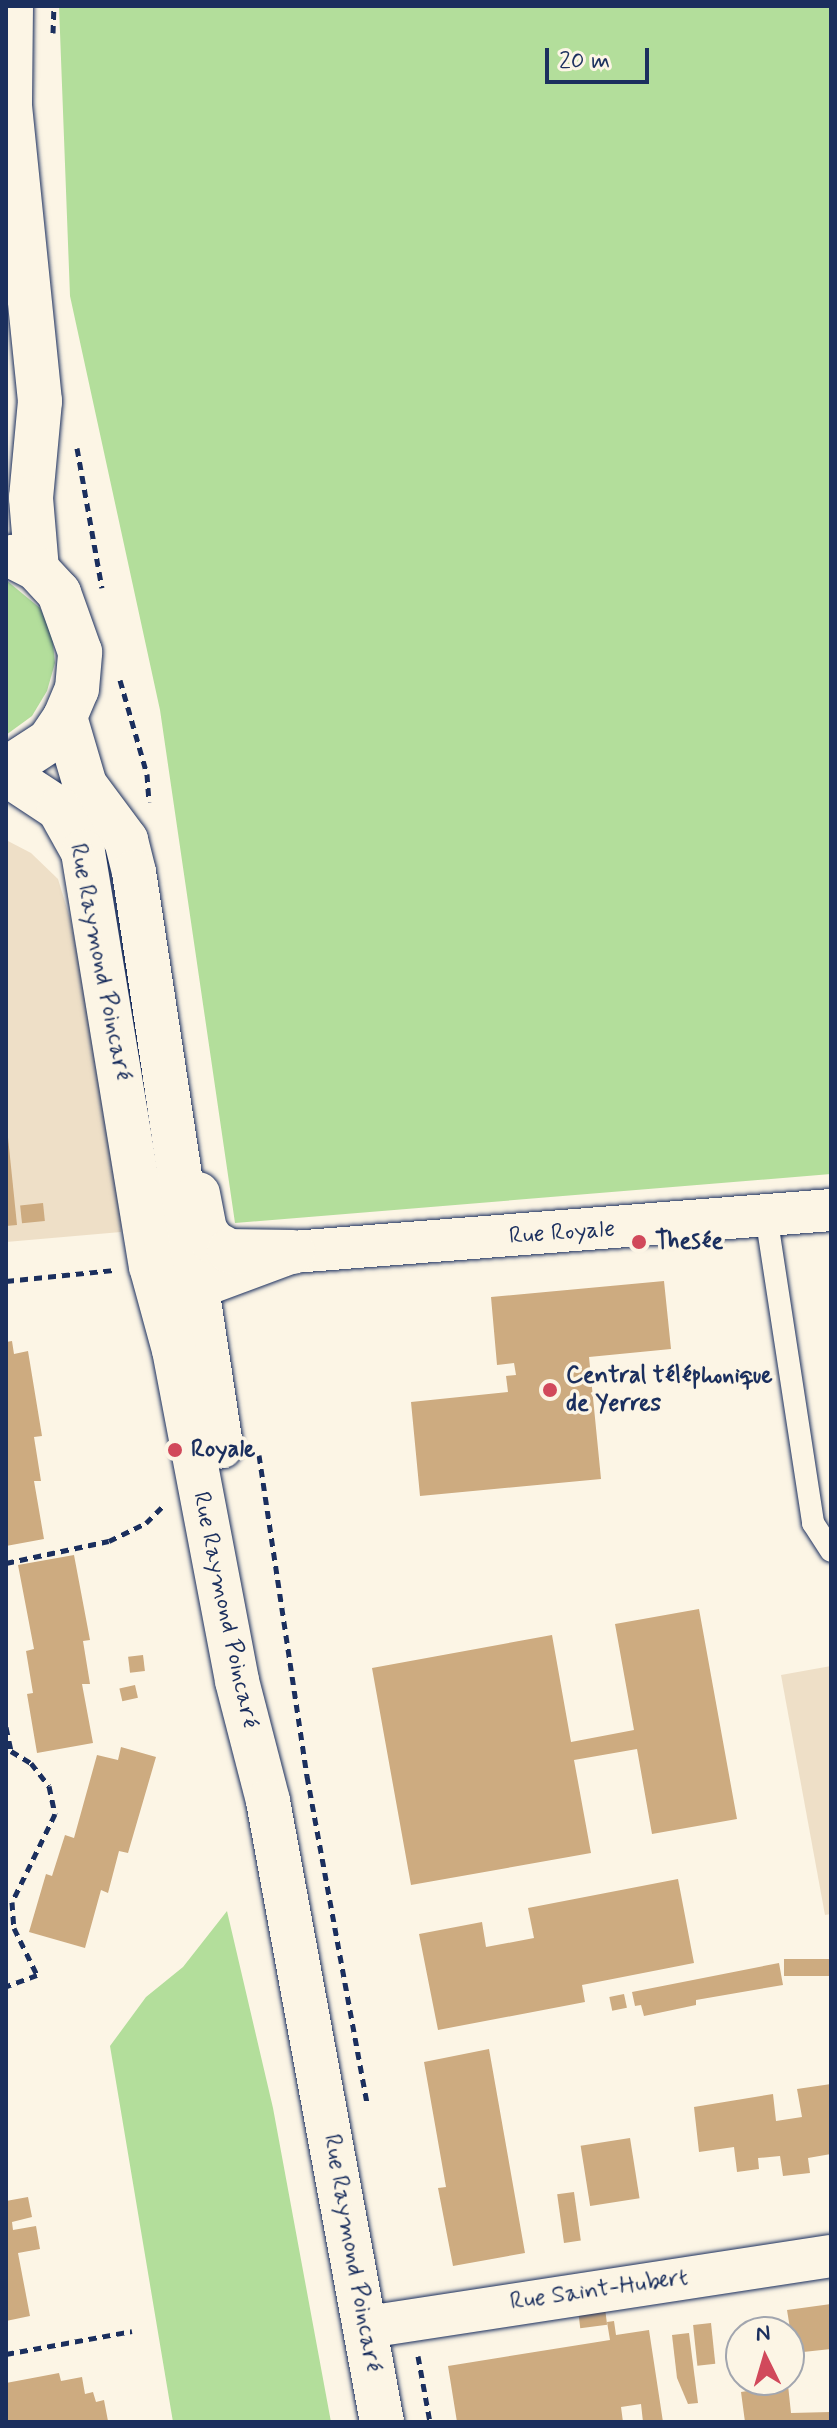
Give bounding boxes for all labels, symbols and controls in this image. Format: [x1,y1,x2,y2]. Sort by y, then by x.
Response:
scale bar [549,32,653,82]
text: 20 m [559,46,610,77]
street label: Rue Raymond Poincaré [64,845,136,1079]
street label: Rue Royale [508,1215,616,1251]
place label: Thesée [655,1228,723,1256]
marker: Thesée [630,1233,648,1251]
place label: Central téléphonique de Yerres [566,1362,775,1418]
marker: Central téléphonique de Yerres [541,1381,559,1399]
place label: Royale [191,1436,255,1464]
marker: Royale [166,1441,184,1459]
street label: Rue Raymond Poincaré [187,1493,263,1727]
street label: Rue Raymond Poincaré [318,2136,386,2370]
street label: Rue Saint-Hubert [509,2263,689,2317]
north arrow [725,2316,805,2396]
text: N [755,2319,772,2349]

